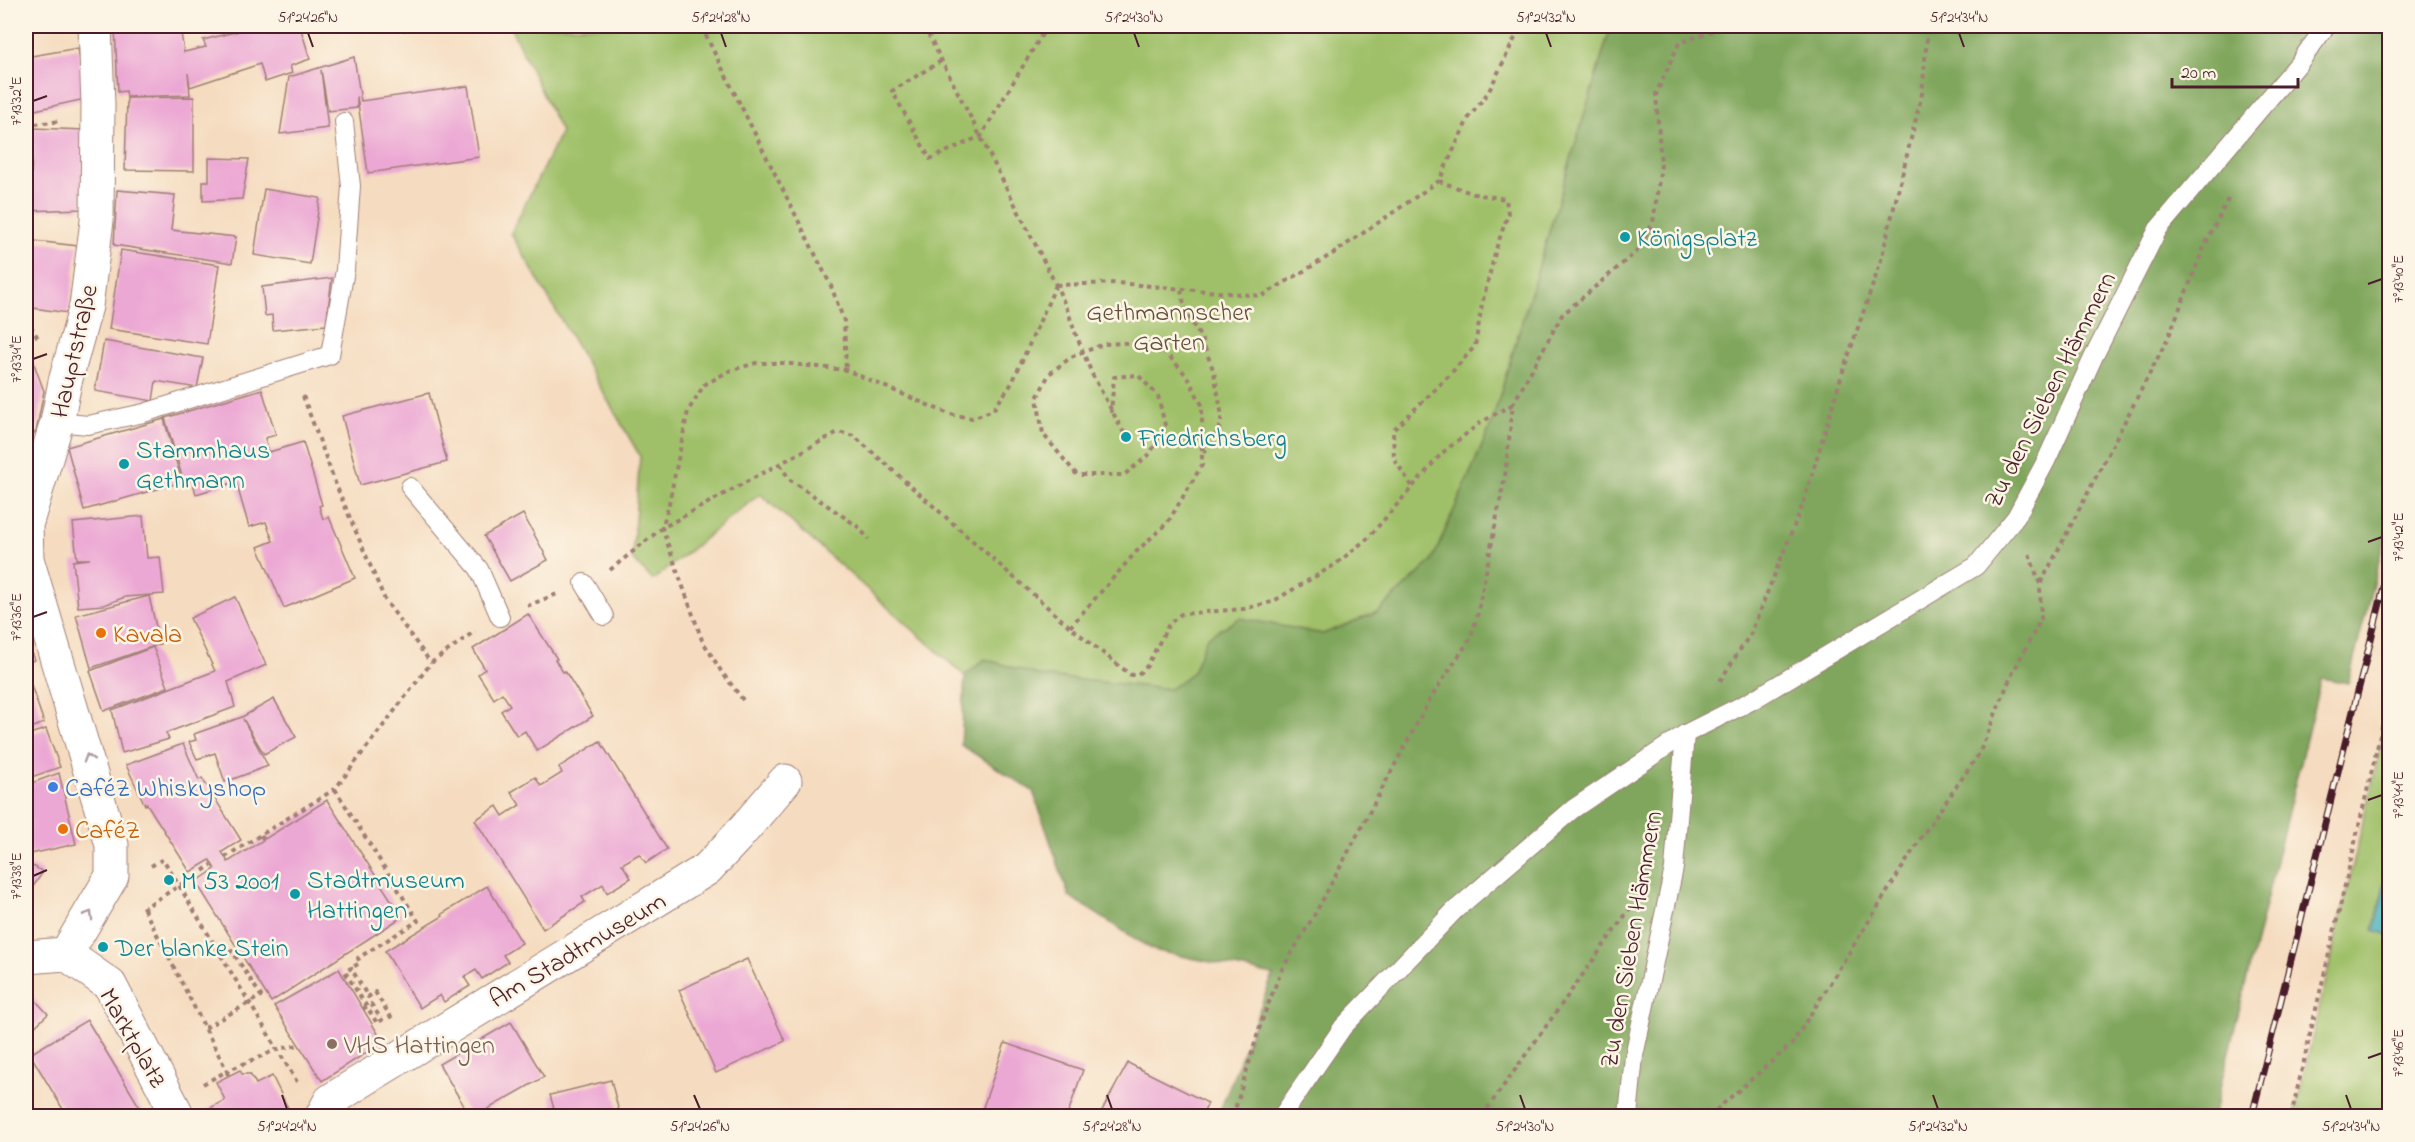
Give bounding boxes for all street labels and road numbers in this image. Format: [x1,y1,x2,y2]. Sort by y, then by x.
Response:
street label: Zu den Sieben Hämmern [1976,266,2128,515]
street label: Hauptstraße [42,281,110,422]
street label: Zu den Sieben Hämmern [1592,808,1674,1071]
street label: Am Stadtmuseum [483,884,674,1019]
street label: Marktplatz [88,982,175,1095]

